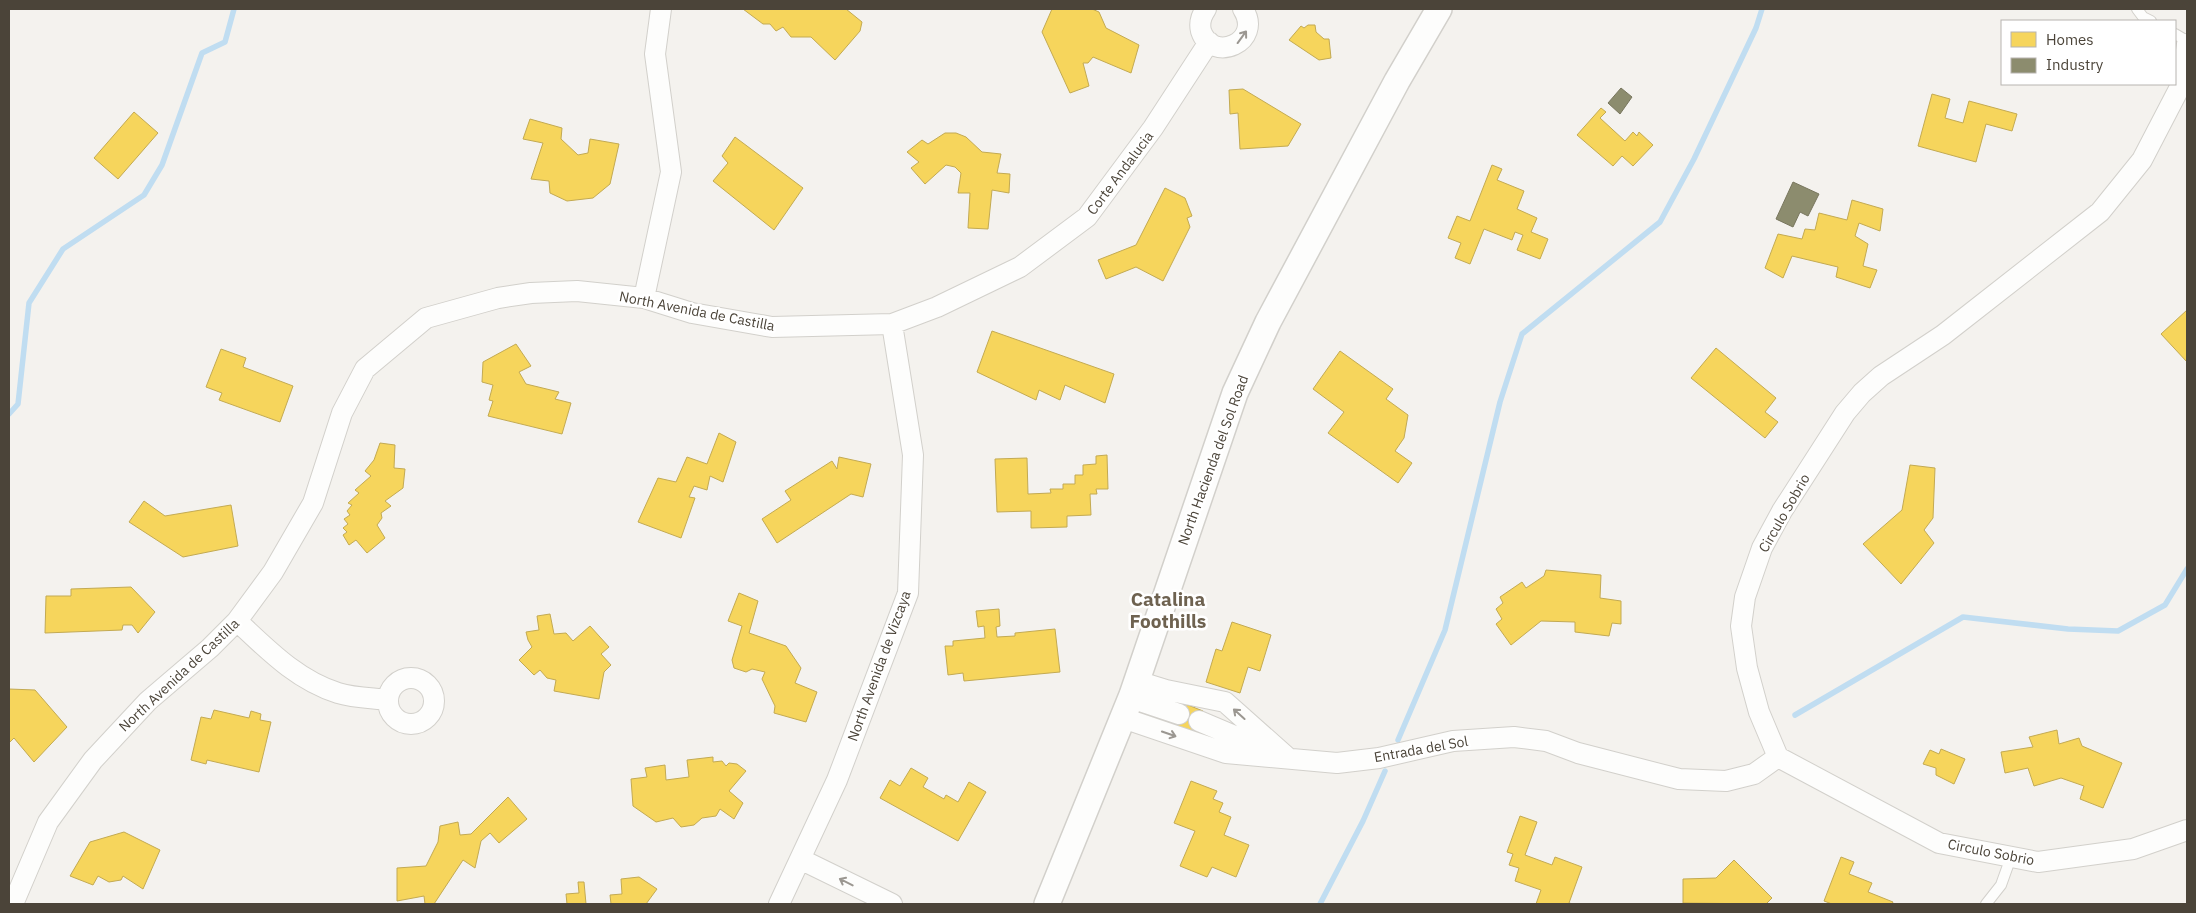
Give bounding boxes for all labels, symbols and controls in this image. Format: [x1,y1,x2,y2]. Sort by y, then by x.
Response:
legend [2001,20,2176,85]
one-way arrow [1237,30,1247,44]
text: Homes [2046,30,2094,49]
text: Industry [2046,55,2104,74]
street label: Corte Andalucia [1083,127,1158,218]
street label: North Avenida de Castilla [618,287,777,335]
street label: North Hacienda del Sol Road [1174,372,1252,548]
street label: Circulo Sobrio [1754,470,1814,556]
district label: Catalina Foothills [1130,587,1206,633]
street label: North Avenida de Vizcaya [843,588,915,744]
street label: North Avenida de Castilla [115,614,243,735]
one-way arrow [1232,708,1245,720]
one-way arrow [1161,729,1177,739]
street label: Entrada del Sol [1373,732,1470,766]
street label: Circulo Sobrio [1946,835,2036,869]
one-way arrow [839,877,854,886]

